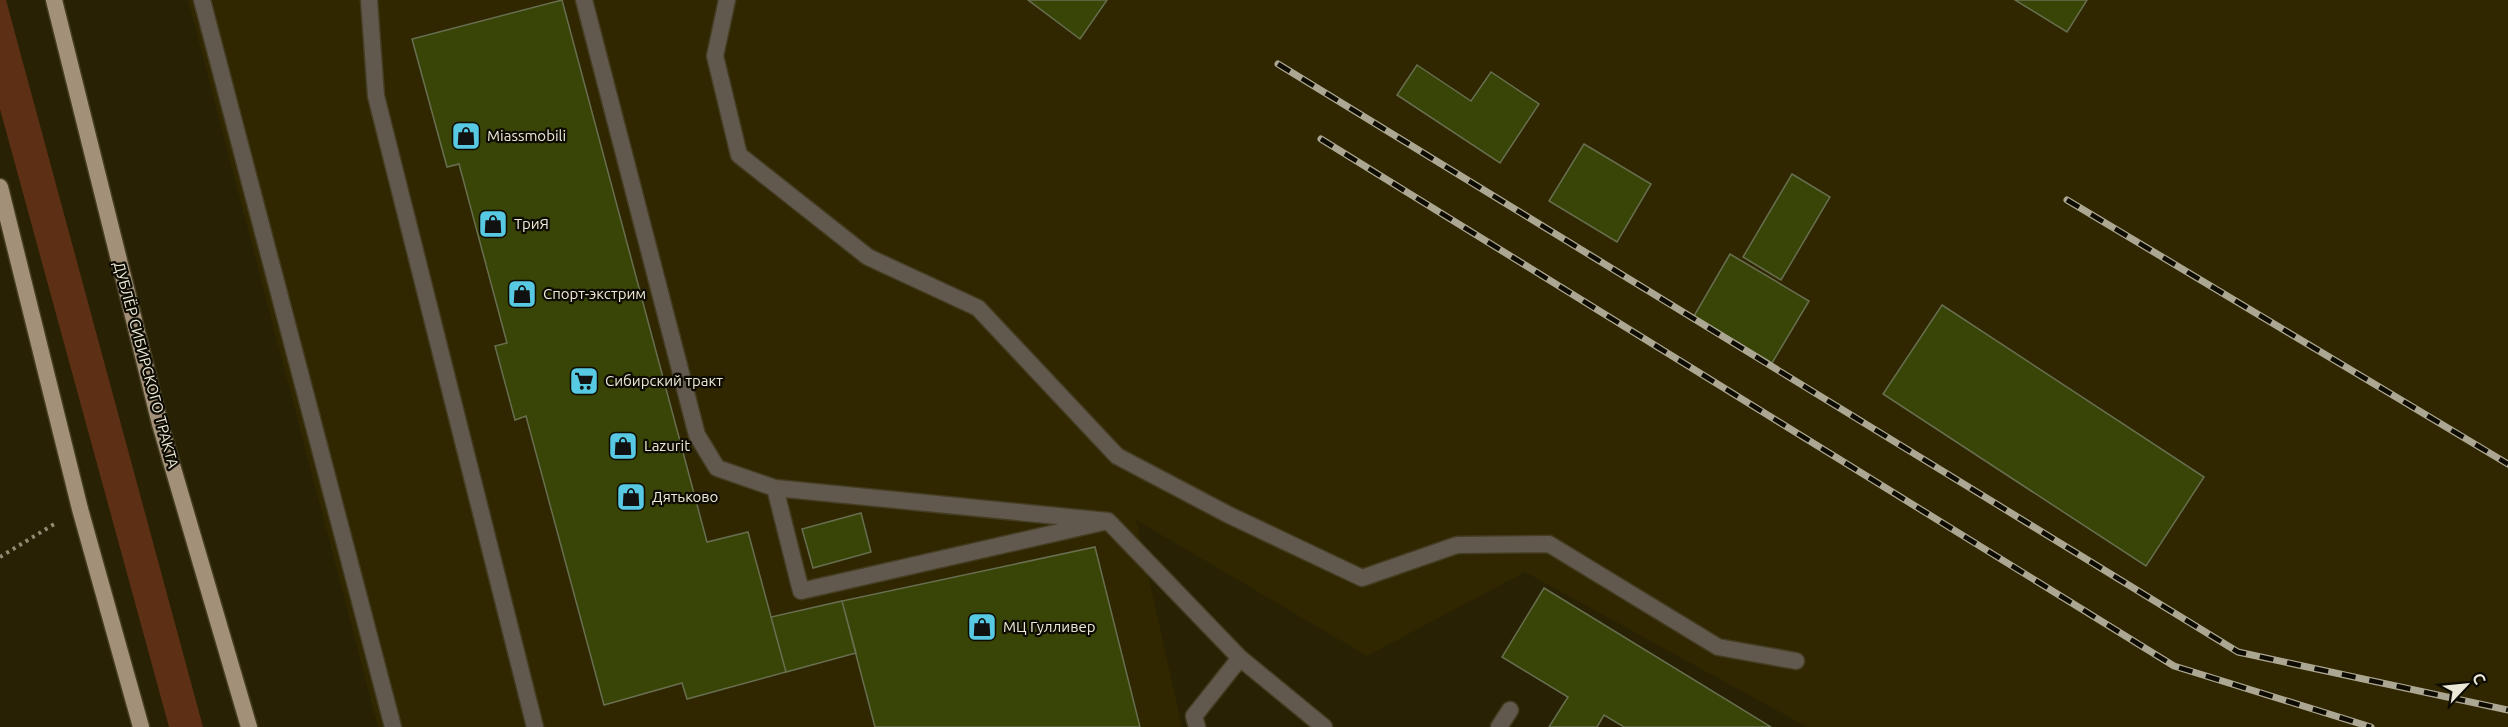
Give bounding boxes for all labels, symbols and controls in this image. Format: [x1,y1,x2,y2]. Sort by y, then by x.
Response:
shop icon: Miassmobili [450,120,482,152]
place label: Miassmobili [487,127,566,144]
shop icon: ТриЯ [477,208,509,240]
place label: ТриЯ [514,215,549,232]
street label: ДУБЛЁР СИБИРСКОГО ТРАКТА [111,260,182,470]
shop icon: Спорт-экстрим [506,278,538,310]
place label: Спорт-экстрим [543,285,646,302]
supermarket icon: Сибирский тракт [568,365,600,397]
place label: Сибирский тракт [605,372,723,389]
shop icon: Lazurit [607,430,639,462]
place label: Lazurit [644,437,690,454]
shop icon: Дятьково [615,481,647,513]
place label: Дятьково [652,488,718,505]
shop icon: МЦ Гулливер [966,611,998,643]
place label: МЦ Гулливер [1003,618,1096,635]
north arrow [2436,655,2496,715]
text: С [2469,670,2490,687]

